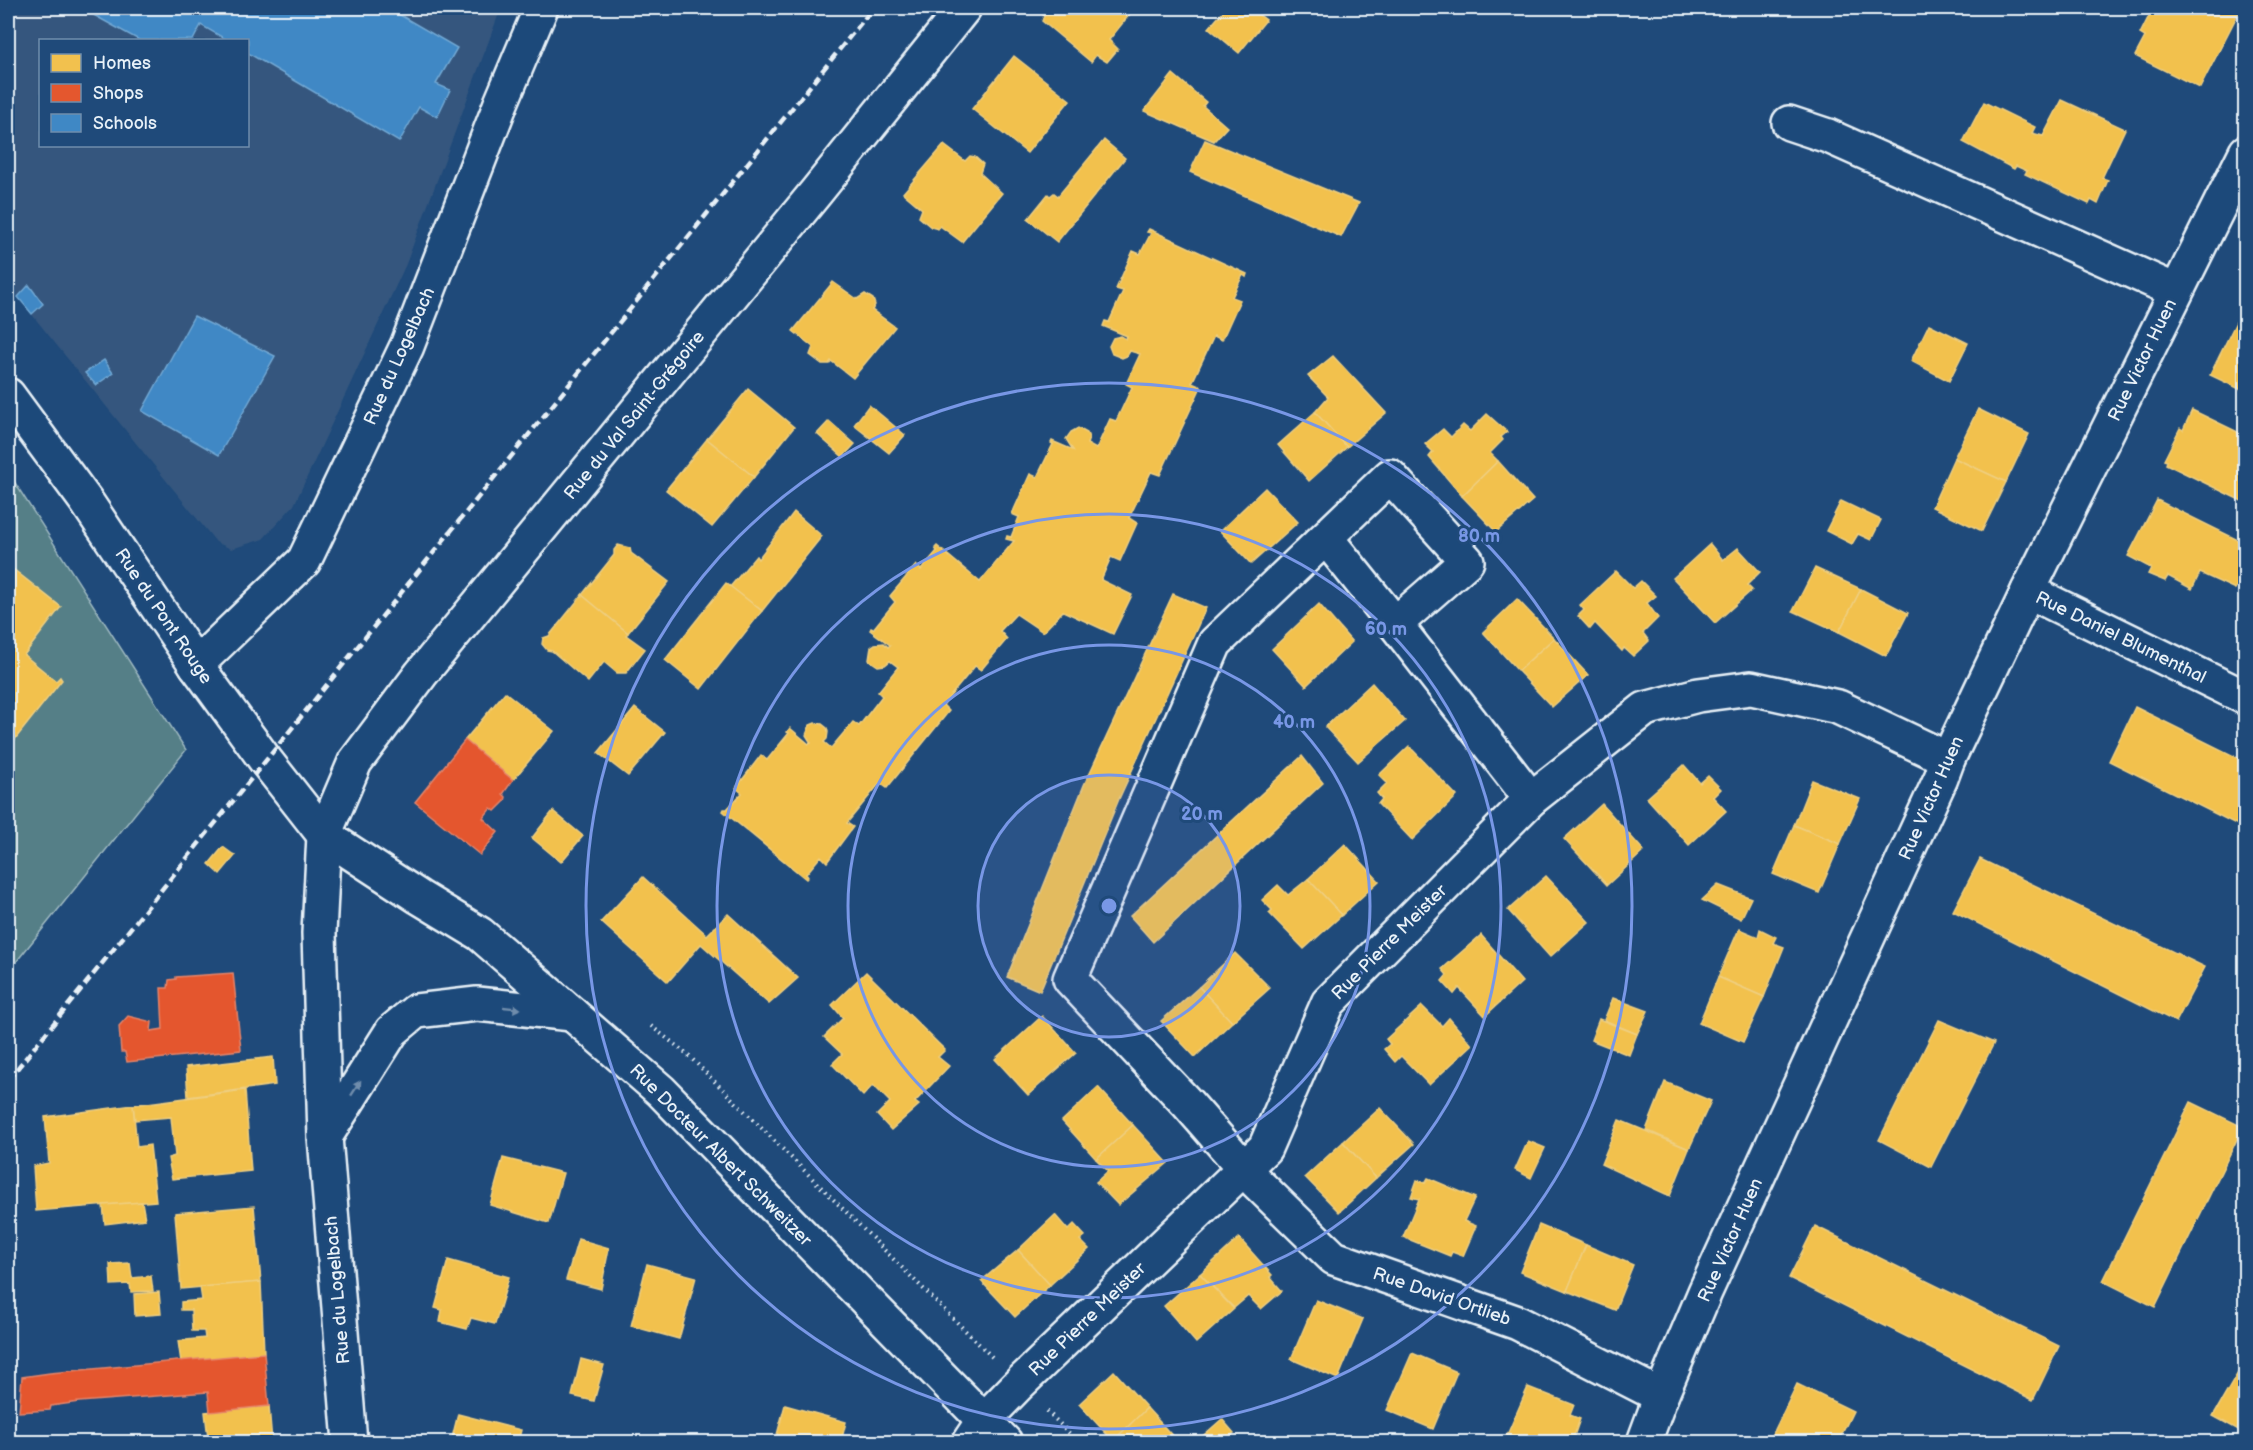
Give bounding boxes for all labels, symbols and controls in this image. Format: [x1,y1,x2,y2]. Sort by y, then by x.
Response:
legend [39,39,249,147]
text: Homes [93,53,151,74]
text: Shops [93,83,144,104]
text: Schools [93,113,157,134]
street label: Rue du Logelbach [360,284,439,428]
street label: Rue Victor Huen [2104,296,2181,425]
street label: Rue du Val Saint-Grégoire [560,326,709,504]
text: 80 m [1458,526,1500,547]
street label: Rue du Pont Rouge [110,545,217,688]
street label: Rue Daniel Blumenthal [2032,587,2209,688]
text: 60 m [1365,619,1407,640]
text: 40 m [1273,712,1315,733]
street label: Rue Victor Huen [1895,733,1968,863]
text: 20 m [1181,804,1223,825]
street label: Rue Pierre Meister [1327,880,1452,1004]
centre of rings [1099,896,1119,916]
one-way arrow [503,1003,522,1013]
street label: Rue Docteur Albert Schweitzer [625,1060,816,1251]
one-way arrow [350,1080,362,1096]
street label: Rue Victor Huen [1694,1175,1767,1305]
street label: Rue du Logelbach [321,1215,354,1365]
street label: Rue Pierre Meister [1025,1258,1150,1380]
street label: Rue David Ortlieb [1370,1263,1514,1330]

